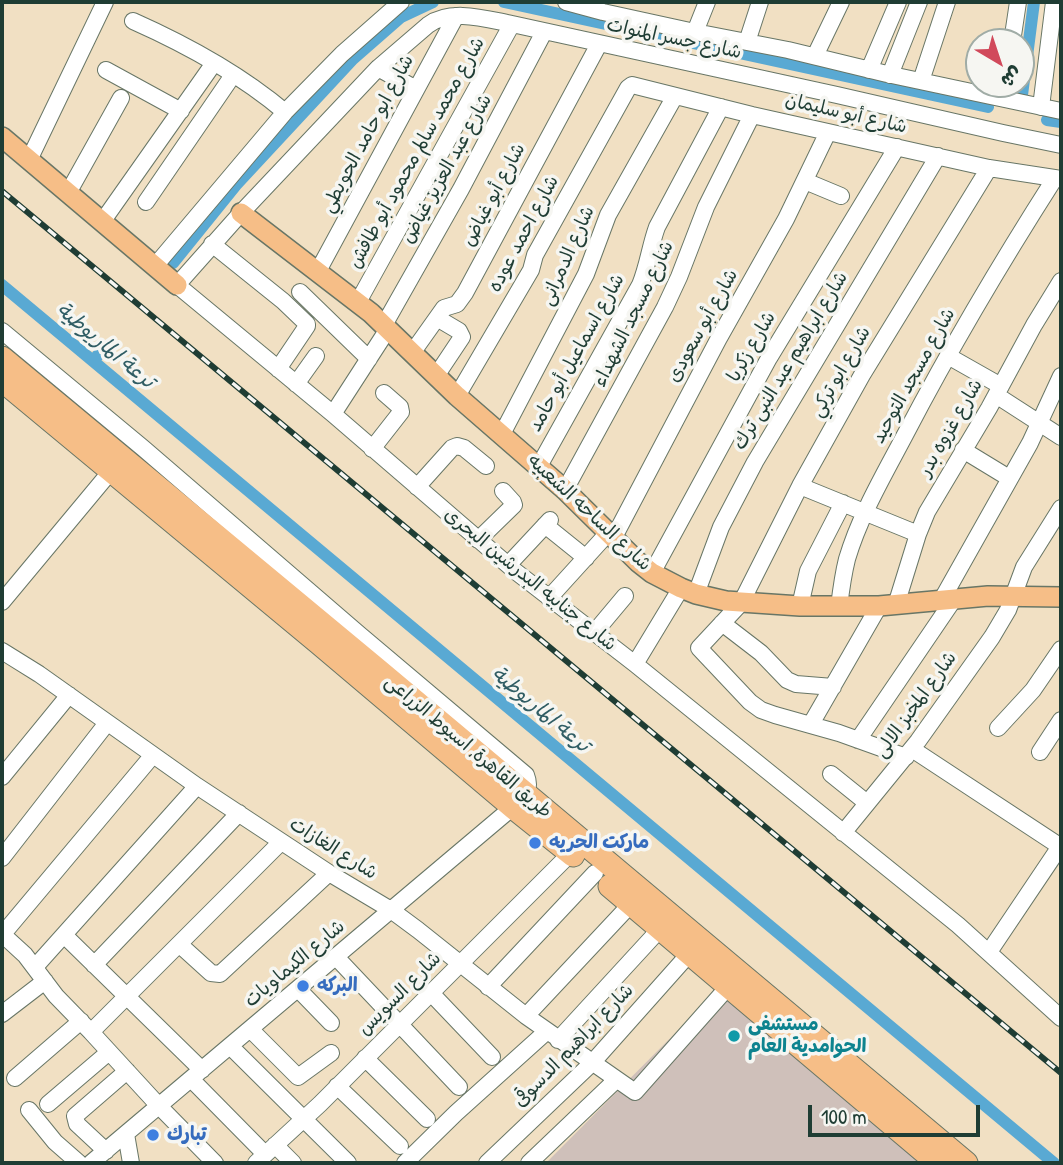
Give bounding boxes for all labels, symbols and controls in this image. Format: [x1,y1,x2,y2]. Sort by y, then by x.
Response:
street label: شارع جسر المنوات [605,14,743,64]
north arrow [965,28,1035,98]
street label: شارع محمد سالم محمود أبو طافش [344,34,490,272]
street label: شارع ابو حامد الحويطي [317,51,419,217]
text: ش [996,61,1028,94]
street label: شارع أبو سليمان [783,89,909,139]
street label: شارع عبد العزيز غياض [397,90,497,248]
street label: شارع أبو غياض [457,140,531,250]
street label: شارع احمد عوده [484,172,564,296]
street label: شارع الدمرانى [536,203,600,309]
street label: شارع مسجد الشهداء [589,237,679,391]
street label: شارع أبو سعودى [663,265,743,387]
street label: شارع ابراهيم عبد النبى ترك [729,268,853,454]
street label: شارع اسماعيل أبو حامد [524,270,630,436]
water label: ترعة الماريوطية [51,298,159,394]
street label: شارع مسجد التوحيد [867,304,961,448]
street label: شارع زكريا [723,308,781,386]
street label: شارع ابو تركي [806,323,876,421]
street label: شارع غزوه بدر [914,375,988,481]
street label: شارع الساحه الشعبيه [522,450,656,576]
street label: شارع جنابيه البدرشين البحرى [439,503,621,657]
street label: شارع المخبز الالى [870,648,962,762]
water label: ترعة الماريوطية [486,662,594,758]
street label: طريق القاهرة, اسيوط الزراعى [380,670,556,824]
street label: شارع الغازات [285,813,381,885]
place label: ماركت الحريه [549,832,649,854]
marker: ماركت الحريه [527,835,543,851]
street label: شارع الكيماويات [240,915,350,1013]
street label: شارع السويس [354,948,446,1040]
place label: البركه [317,975,358,997]
marker: البركه [295,978,311,994]
street label: شارع ابراهيم الدسوقى [509,980,639,1112]
place label: مستشفى الحوامدية العام [748,1014,866,1058]
marker: مستشفى الحوامدية العام [726,1028,742,1044]
scale bar [811,1092,982,1136]
text: 100 m [821,1102,867,1131]
place label: تبارك [167,1124,207,1146]
marker: تبارك [145,1127,161,1143]

